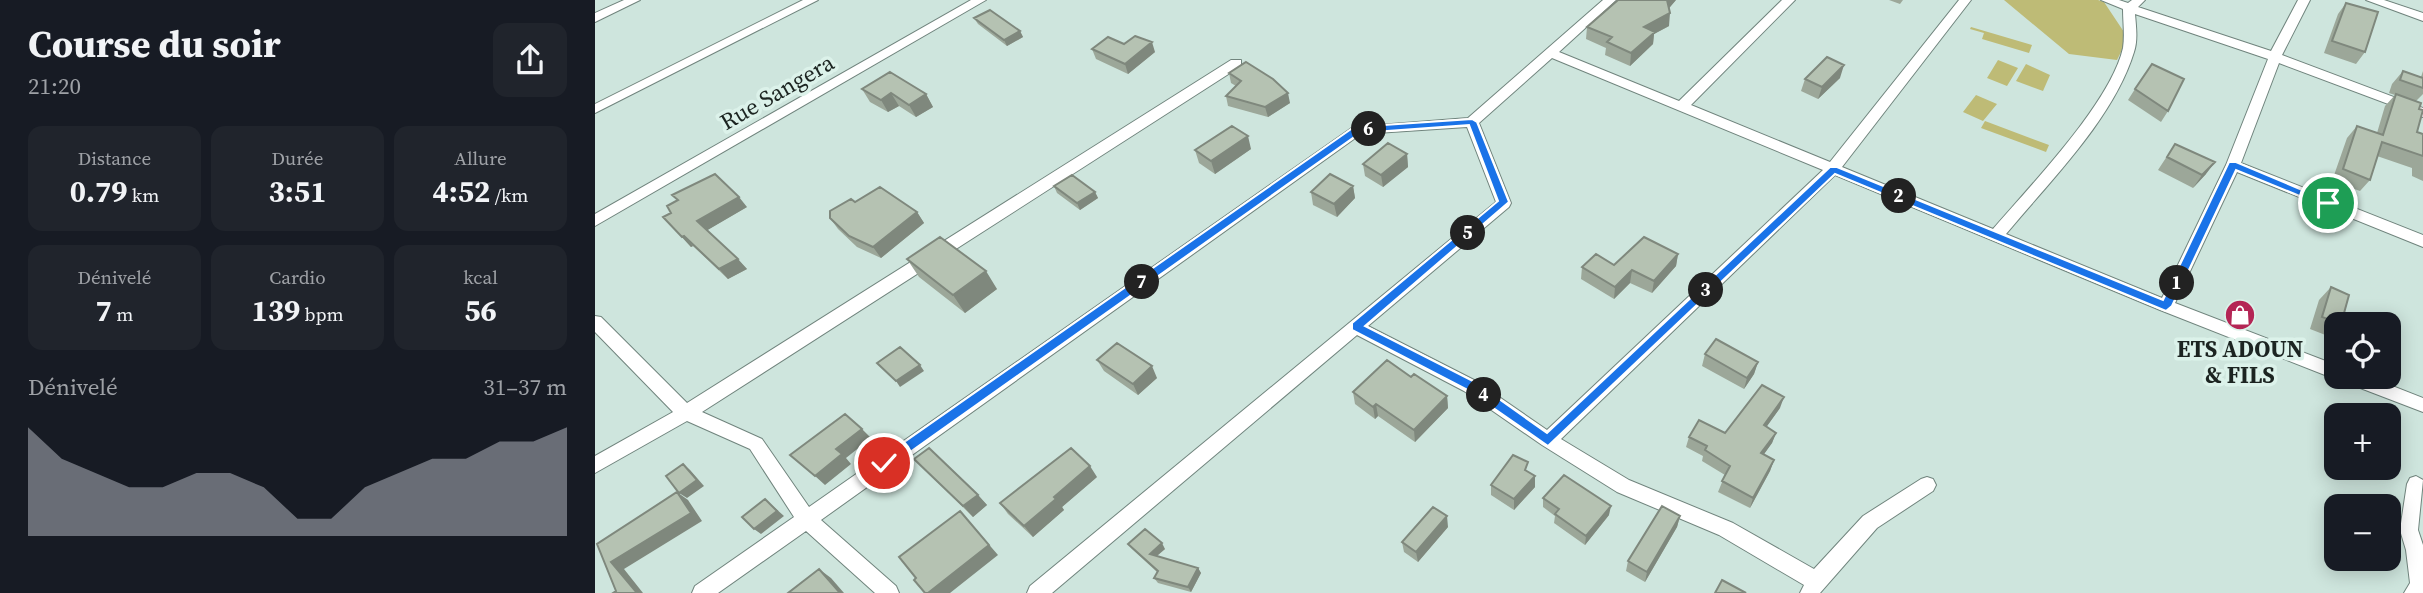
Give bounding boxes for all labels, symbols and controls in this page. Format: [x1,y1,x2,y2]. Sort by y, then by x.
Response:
text: Course du soir [28,18,281,70]
button: share [493,23,567,97]
street label: Rue Sangera [714,46,840,138]
text: 21:20 [28,70,81,102]
pin: 6 [1351,111,1387,146]
text: 6 [1363,115,1374,141]
text: Distance [78,145,151,171]
text: Durée [272,145,323,171]
text: Allure [454,145,507,171]
text: 0.79 [70,171,127,212]
text: 3:51 [269,171,326,212]
text: 4:52 [433,171,490,212]
pin [2298,173,2358,233]
pin: 2 [1881,178,1917,214]
text: km [127,182,159,208]
text: /km [490,182,529,208]
text: 2 [1893,182,1904,208]
icon: arrive [2309,184,2347,222]
pin: 5 [1451,216,1485,250]
text: 5 [1462,219,1473,245]
text: Dénivelé [77,264,152,290]
text: Cardio [269,264,326,290]
text: kcal [463,264,498,290]
pin: 7 [1125,264,1159,300]
pin: 1 [2159,266,2195,300]
text: 7 [1136,268,1147,294]
text: 1 [2171,269,2182,295]
pin: 3 [1689,272,1723,308]
text: 3 [1700,276,1711,302]
text: 7 [96,290,112,331]
text: 139 [251,290,300,331]
text: 56 [464,290,497,331]
shop icon: ETS ADOUN & FILS [2223,298,2257,332]
text: m [112,301,133,327]
text: bpm [300,301,344,327]
map controls [2324,312,2401,571]
button: locate [2324,312,2401,389]
place label: ETS ADOUN & FILS [2177,333,2303,391]
text: Dénivelé [28,371,118,403]
text: 31–37 m [483,371,567,403]
pin: 4 [1467,378,1501,412]
text: 4 [1478,381,1489,407]
button: + [2324,403,2401,480]
pin [854,433,914,493]
icon: check [865,444,903,482]
button: − [2324,494,2401,571]

